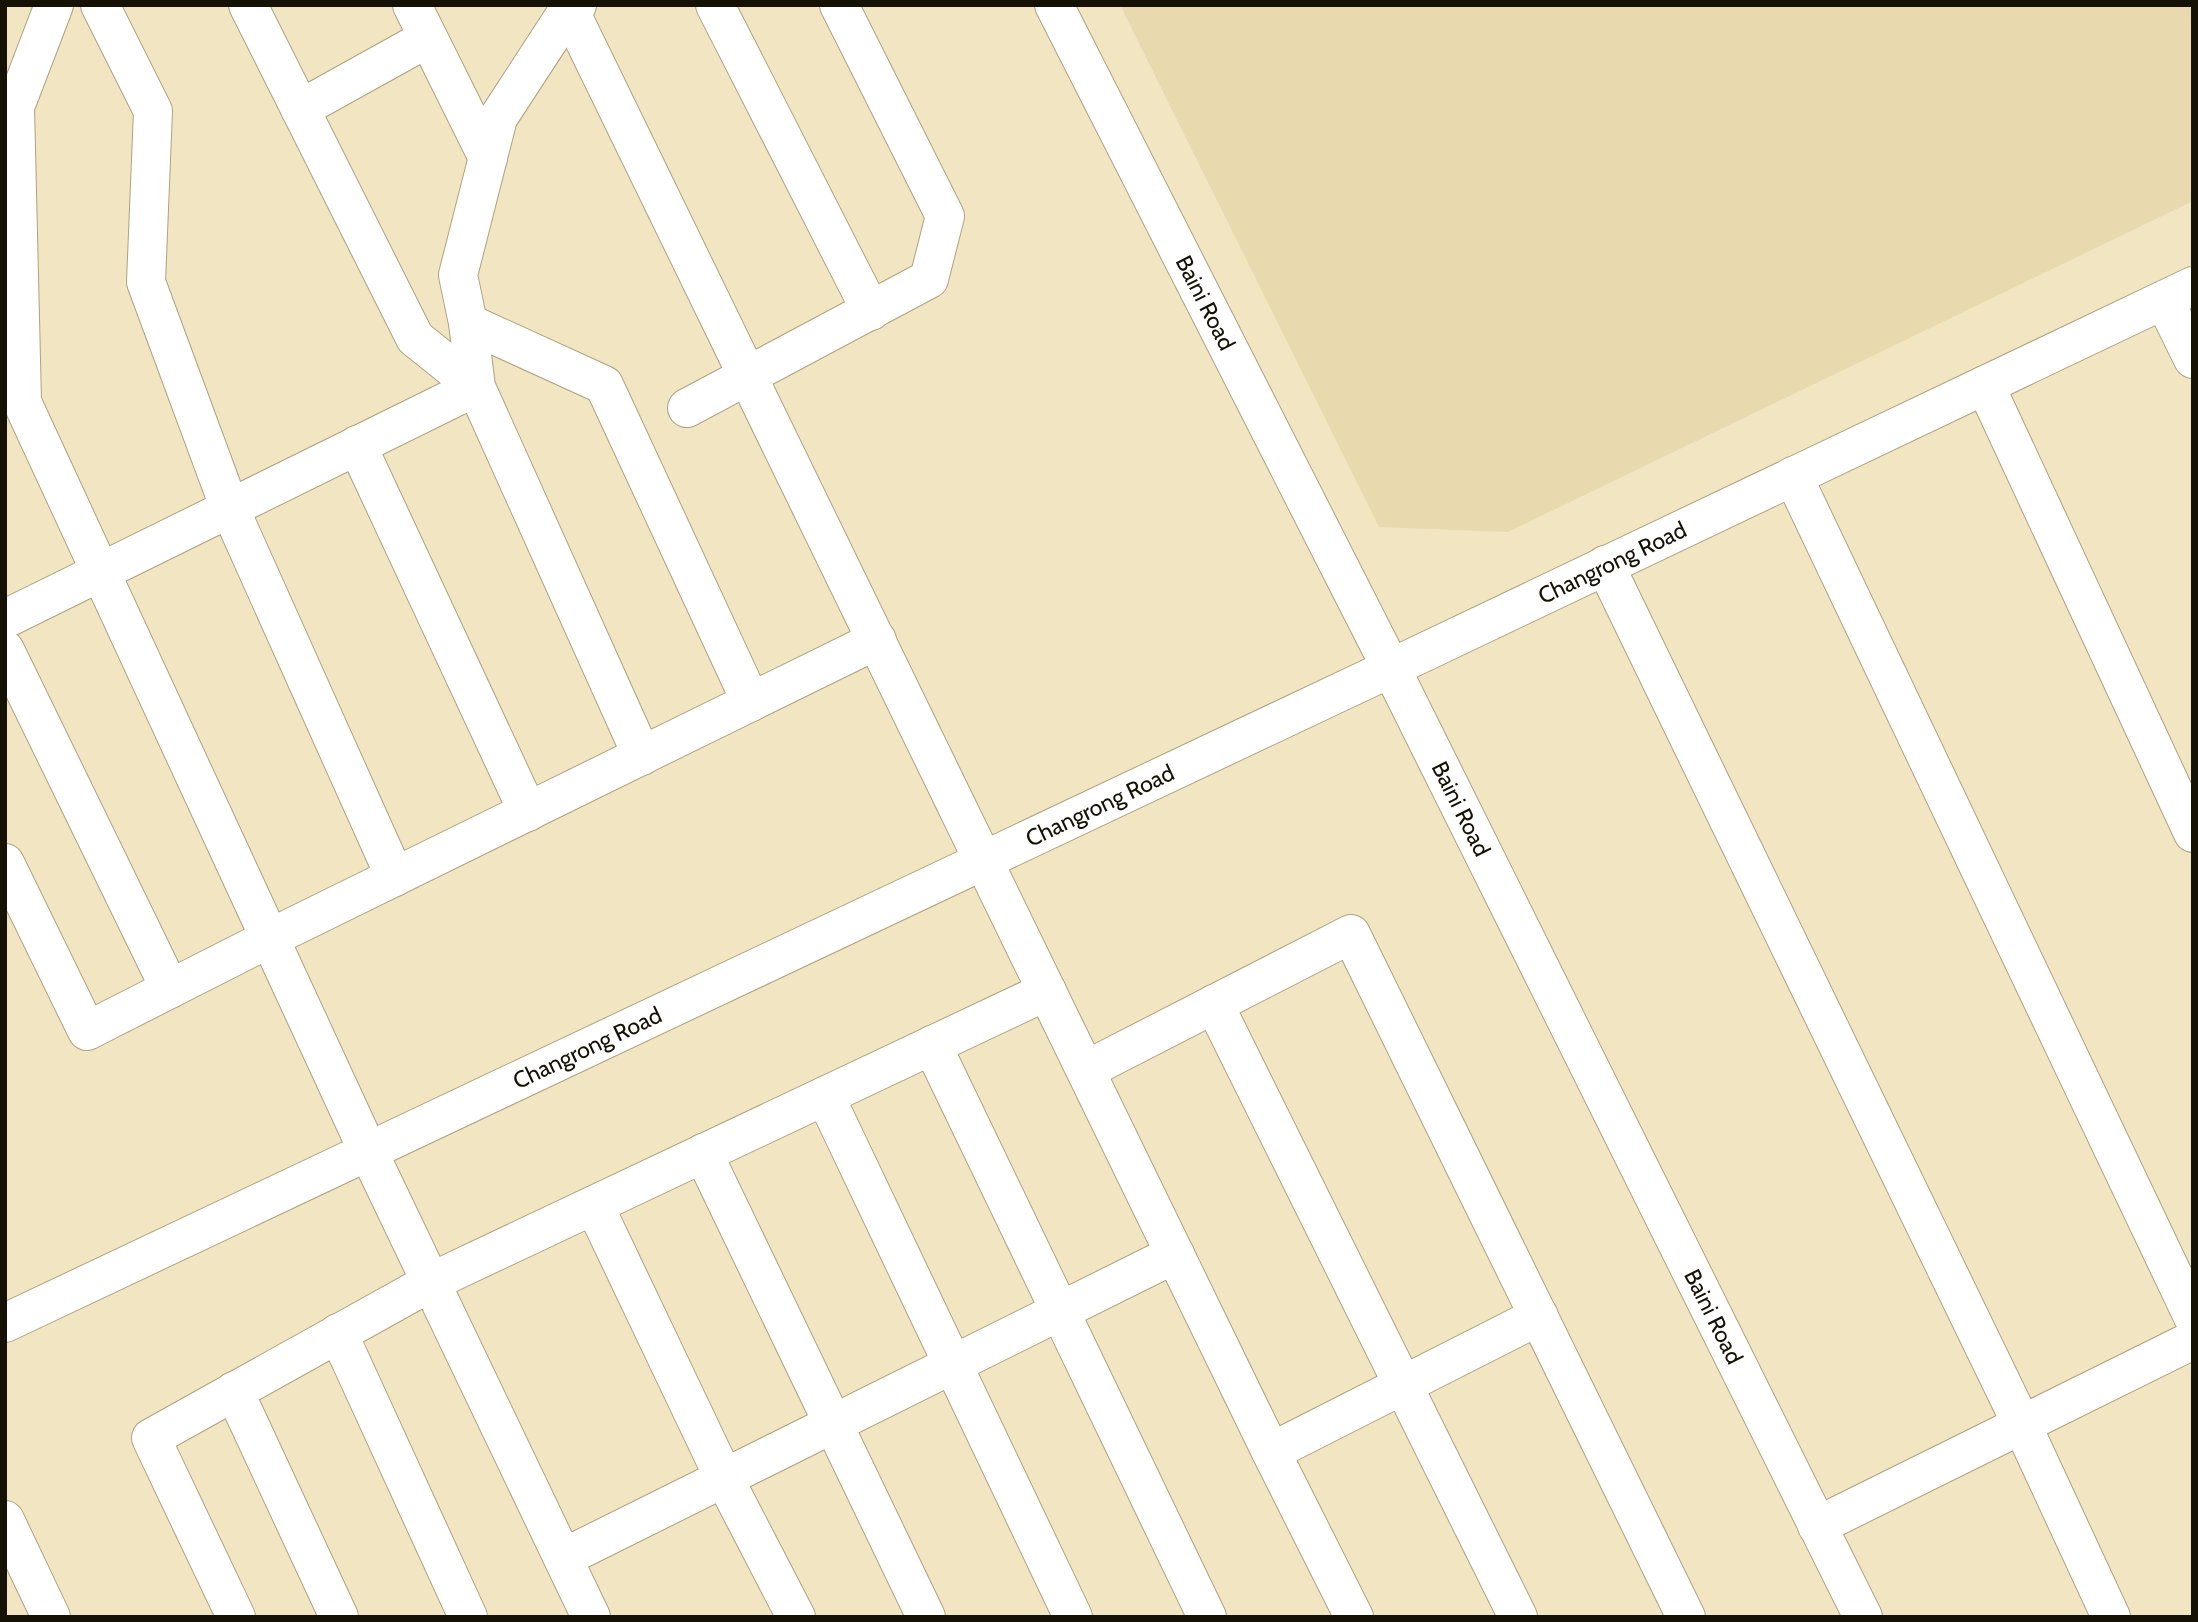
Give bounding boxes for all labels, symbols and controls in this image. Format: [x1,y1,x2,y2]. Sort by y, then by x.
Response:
street label: Baini Road [1170,251,1241,355]
street label: Changrong Road [1533,515,1691,610]
street label: Baini Road [1426,757,1496,861]
street label: Changrong Road [1021,759,1179,853]
street label: Changrong Road [508,1001,666,1095]
street label: Baini Road [1678,1264,1749,1369]

